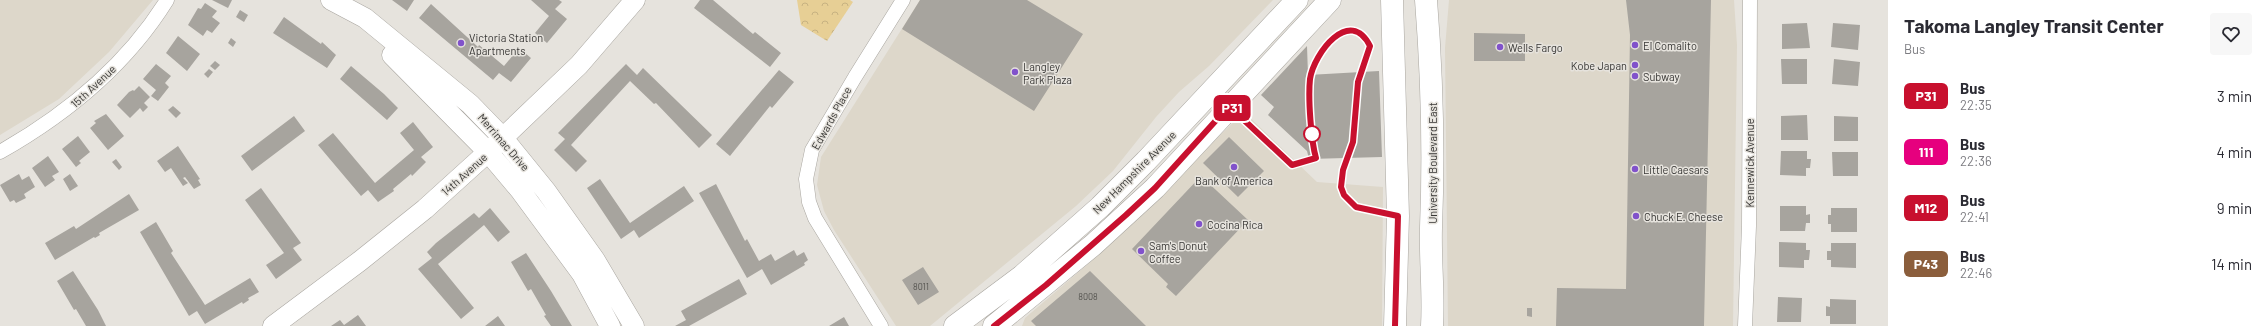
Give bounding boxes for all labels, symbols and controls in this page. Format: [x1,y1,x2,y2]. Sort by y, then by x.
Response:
button: heart [2210,13,2252,55]
text: Takoma Langley Transit Center [1904,14,2164,37]
place label: Victoria Station Apartments [469,31,543,57]
marker: Victoria Station Apartments [456,38,466,48]
place label: El Comalito [1643,39,1697,52]
marker: El Comalito [1630,40,1640,50]
place label: Wells Fargo [1508,41,1563,54]
text: Bus [1904,41,1925,57]
marker: Wells Fargo [1495,42,1505,52]
place label: Kobe Japan [1571,59,1627,72]
place label: Langley Park Plaza [1023,60,1072,86]
marker: Kobe Japan [1630,60,1640,70]
street label: 15th Avenue [68,62,118,110]
marker: Langley Park Plaza [1010,67,1020,77]
place label: Subway [1643,70,1680,83]
marker: Subway [1630,71,1640,81]
text: Bus [1960,79,1985,97]
street label: Edwards Place [808,84,854,152]
text: P31 [1916,87,1936,104]
text: 3 min [2217,87,2252,105]
line badge: P31 [1209,95,1255,121]
text: 22:35 [1960,97,1992,113]
text: P31 [1222,99,1242,116]
street label: University Boulevard East [1426,102,1439,224]
street label: Merrimac Drive [476,111,533,173]
street label: Kennewick Avenue [1743,118,1756,208]
unlabelled marker [1303,125,1321,143]
street label: New Hampshire Avenue [1090,128,1178,216]
text: Bus [1960,135,1985,153]
text: 111 [1918,143,1934,160]
text: 4 min [2216,143,2252,161]
street label: 14th Avenue [438,150,490,198]
text: 22:36 [1960,153,1992,169]
marker: Bank of America [1229,162,1239,172]
place label: Little Caesars [1643,163,1709,176]
marker: Little Caesars [1630,164,1640,174]
place label: Bank of America [1195,174,1273,187]
text: Bus [1960,191,1985,209]
text: M12 [1915,199,1937,216]
text: 9 min [2217,199,2252,217]
text: 22:41 [1960,209,1989,225]
place label: Chuck E. Cheese [1644,210,1723,223]
marker: Chuck E. Cheese [1631,211,1641,221]
place label: Cocina Rica [1207,218,1263,231]
marker: Cocina Rica [1194,219,1204,229]
place label: Sam's Donut Coffee [1149,239,1207,265]
marker: Sam's Donut Coffee [1136,246,1146,256]
text: Bus [1960,247,1985,265]
text: P43 [1914,255,1938,272]
text: 14 min [2211,255,2252,273]
text: 22:46 [1960,265,1992,281]
house number: 8011 [913,281,929,292]
house number: 8008 [1078,291,1098,302]

